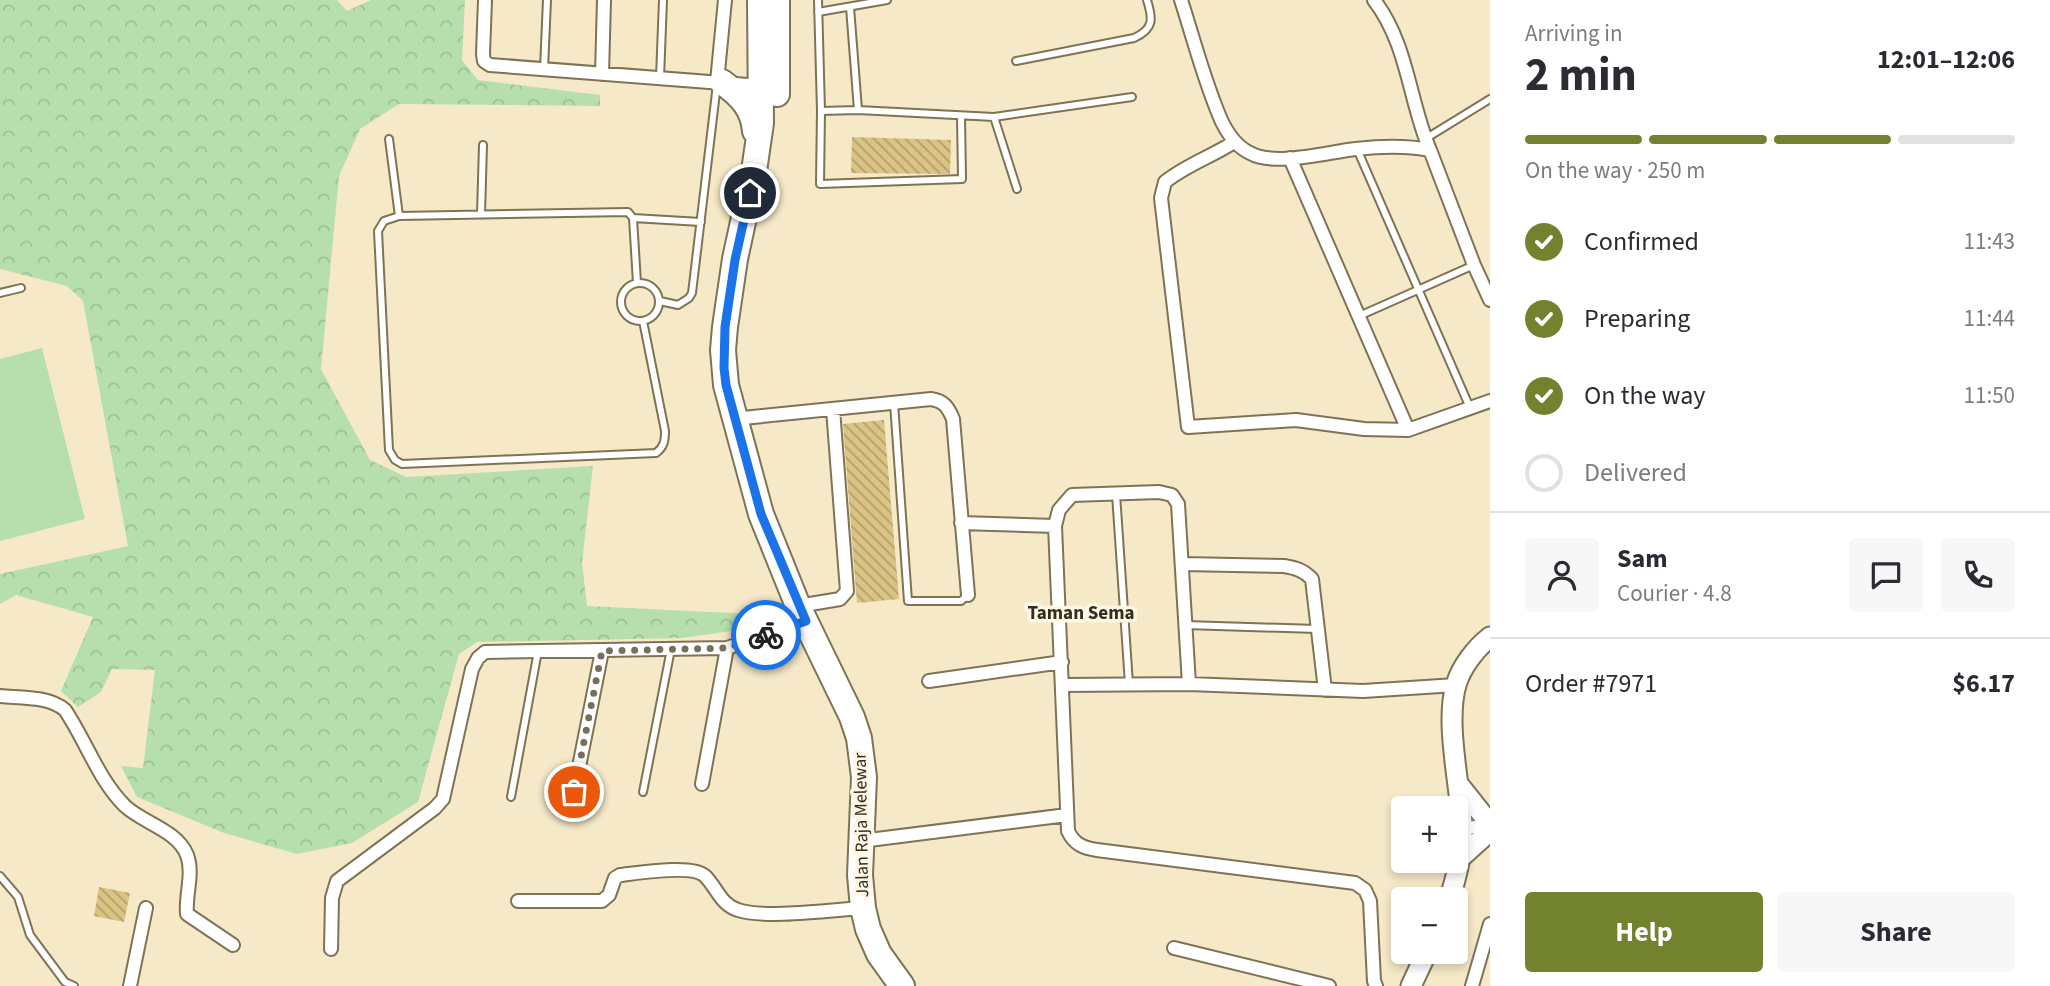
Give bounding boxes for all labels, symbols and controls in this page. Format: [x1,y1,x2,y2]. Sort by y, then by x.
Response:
text: Arriving in [1525,17,1623,50]
text: 12:01–12:06 [1877,41,2015,78]
text: 2 min [1525,43,1637,108]
text: On the way · 250 m [1525,154,1705,187]
pin [720,163,780,223]
icon: home [731,174,769,212]
icon: check [1525,223,1563,261]
text: Confirmed [1584,223,1699,260]
text: 11:43 [1964,225,2015,258]
icon: check [1525,300,1563,338]
text: Preparing [1584,300,1690,337]
text: 11:44 [1964,302,2015,335]
icon: check [1525,377,1563,415]
text: On the way [1584,377,1705,414]
text: 11:50 [1964,379,2015,412]
text: Delivered [1584,454,1687,491]
button: person [1525,538,1599,612]
button: chat [1849,538,1923,612]
button: phone [1941,538,2015,612]
text: Sam [1617,540,1667,577]
text: Courier · 4.8 [1617,577,1732,610]
courier [731,600,801,670]
district label: Taman Sema [1027,600,1135,627]
icon: bike [747,616,785,654]
text: Order #7971 [1525,665,1657,702]
text: $6.17 [1952,665,2015,702]
street label: Jalan Raja Melewar [848,752,875,898]
pin [544,762,604,822]
icon: bag [555,773,593,811]
map controls [1391,796,1468,964]
button: + [1391,796,1468,873]
button: − [1391,887,1468,964]
button: Help [1525,892,1763,972]
button: Share [1777,892,2015,972]

